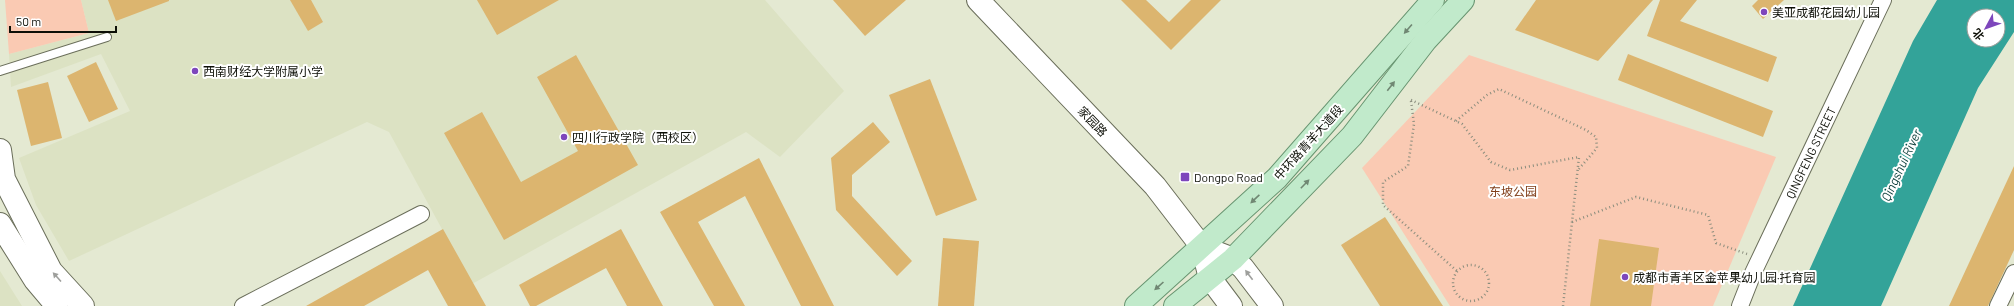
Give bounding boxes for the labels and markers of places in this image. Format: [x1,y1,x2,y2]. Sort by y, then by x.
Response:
place label: 美亚成都花园幼儿园 [1772,5,1880,19]
marker: 美亚成都花园幼儿园 [1759,7,1769,17]
place label: 西南财经大学附属小学 [203,64,323,78]
marker: 西南财经大学附属小学 [190,66,200,76]
place label: 四川行政学院（西校区） [572,130,704,144]
marker: 四川行政学院（西校区） [559,132,569,142]
place label: Dongpo Road [1194,170,1263,184]
marker: Dongpo Road [1179,171,1191,183]
place label: 成都市青羊区金苹果幼儿园·托育园 [1633,270,1816,284]
marker: 成都市青羊区金苹果幼儿园·托育园 [1620,272,1630,282]

